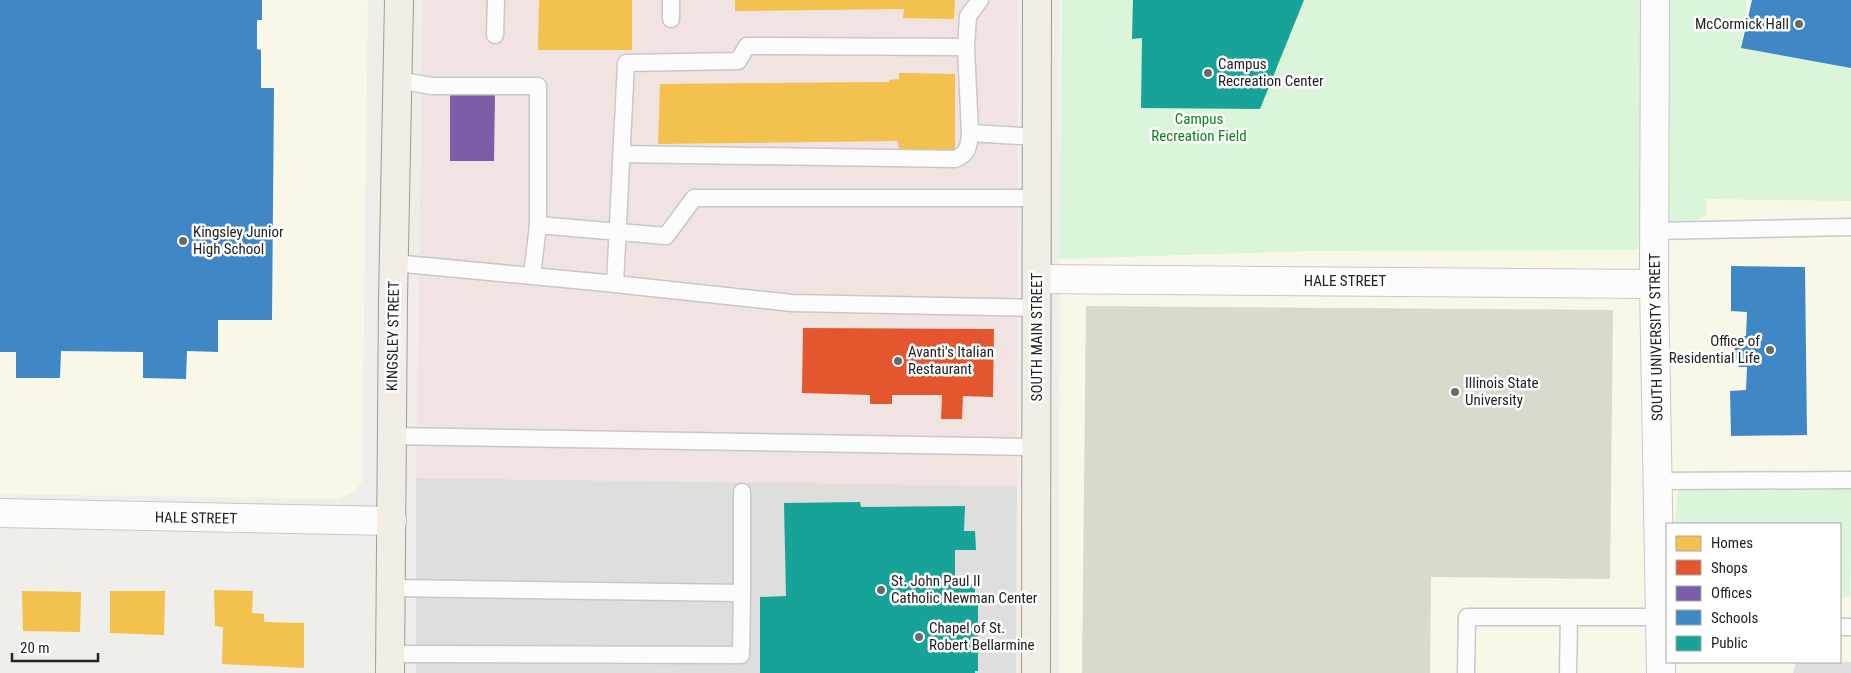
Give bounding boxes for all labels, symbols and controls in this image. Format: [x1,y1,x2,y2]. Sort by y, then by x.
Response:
place label: McCormick Hall [1695,15,1789,33]
marker: McCormick Hall [1793,18,1805,30]
place label: Campus Recreation Center [1218,55,1324,90]
marker: Campus Recreation Center [1202,67,1214,79]
park label: Campus Recreation Field [1151,110,1247,145]
place label: Kingsley Junior High School [193,223,284,258]
marker: Kingsley Junior High School [177,235,189,247]
street label: SOUTH UNIVERSITY STREET [1646,253,1666,421]
street label: SOUTH MAIN STREET [1028,272,1046,401]
street label: HALE STREET [1304,272,1386,290]
street label: KINGSLEY STREET [383,281,403,391]
place label: Office of Residential Life [1669,332,1760,367]
place label: Avanti's Italian Restaurant [908,343,994,378]
marker: Office of Residential Life [1764,344,1776,356]
marker: Avanti's Italian Restaurant [892,355,904,367]
place label: Illinois State University [1465,374,1538,409]
marker: Illinois State University [1449,386,1461,398]
street label: HALE STREET [155,508,238,528]
legend [1666,523,1841,663]
text: Homes [1711,534,1753,552]
text: Shops [1711,559,1748,577]
place label: St. John Paul II Catholic Newman Center [891,572,1038,607]
marker: St. John Paul II Catholic Newman Center [875,584,887,596]
text: Offices [1711,584,1752,602]
text: Schools [1711,609,1758,627]
place label: Chapel of St. Robert Bellarmine [929,619,1035,654]
scale bar [12,630,99,662]
marker: Chapel of St. Robert Bellarmine [913,631,925,643]
text: Public [1711,634,1748,652]
text: 20 m [20,639,50,657]

